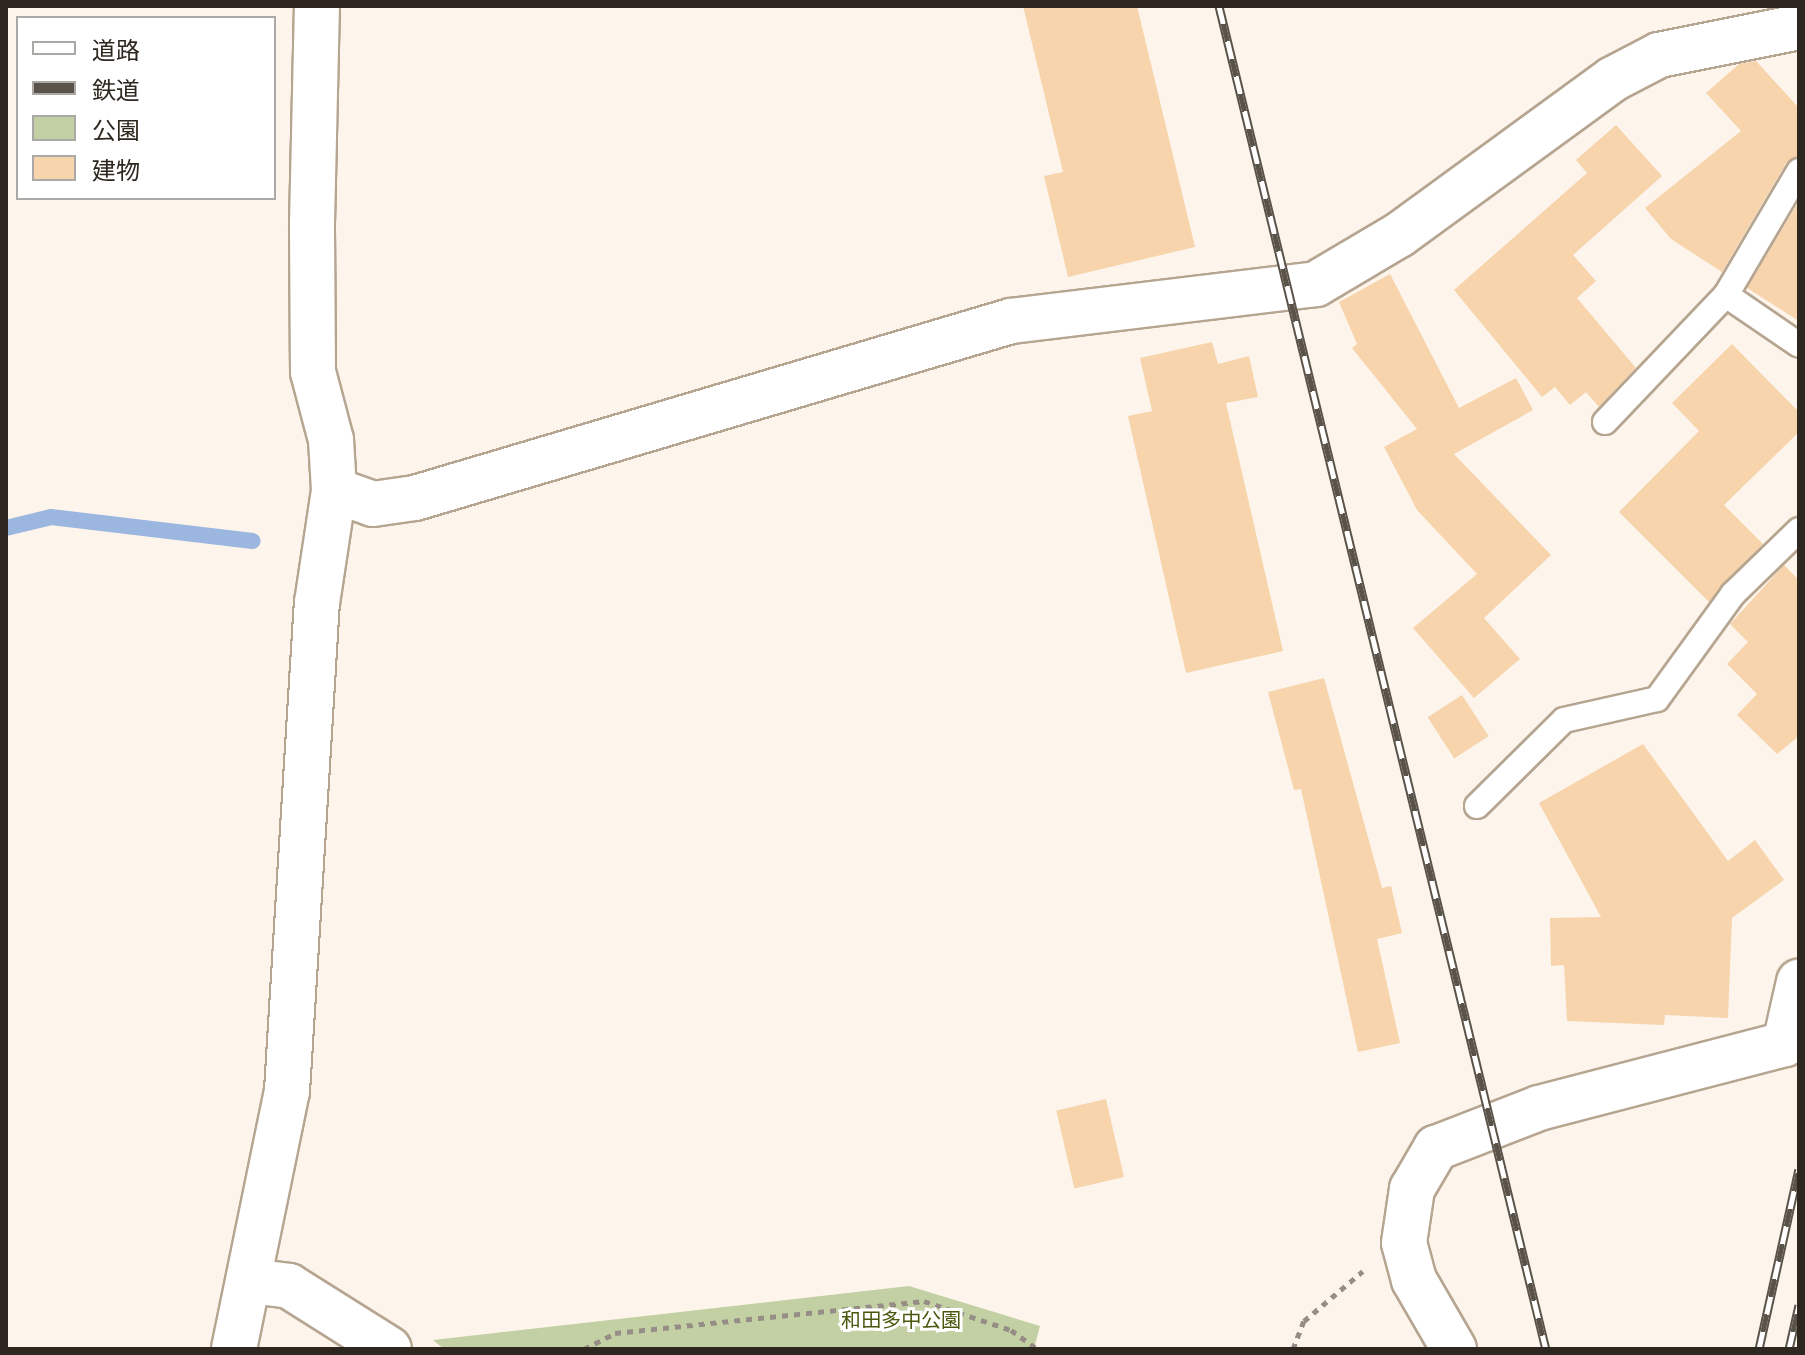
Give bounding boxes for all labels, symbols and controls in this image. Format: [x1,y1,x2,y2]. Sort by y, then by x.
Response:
legend [16,16,276,200]
text: 道路 [92,37,140,64]
text: 鉄道 [92,77,140,104]
text: 公園 [92,117,140,144]
text: 建物 [92,157,140,184]
park label: 和田多中公園 [841,1307,961,1331]

